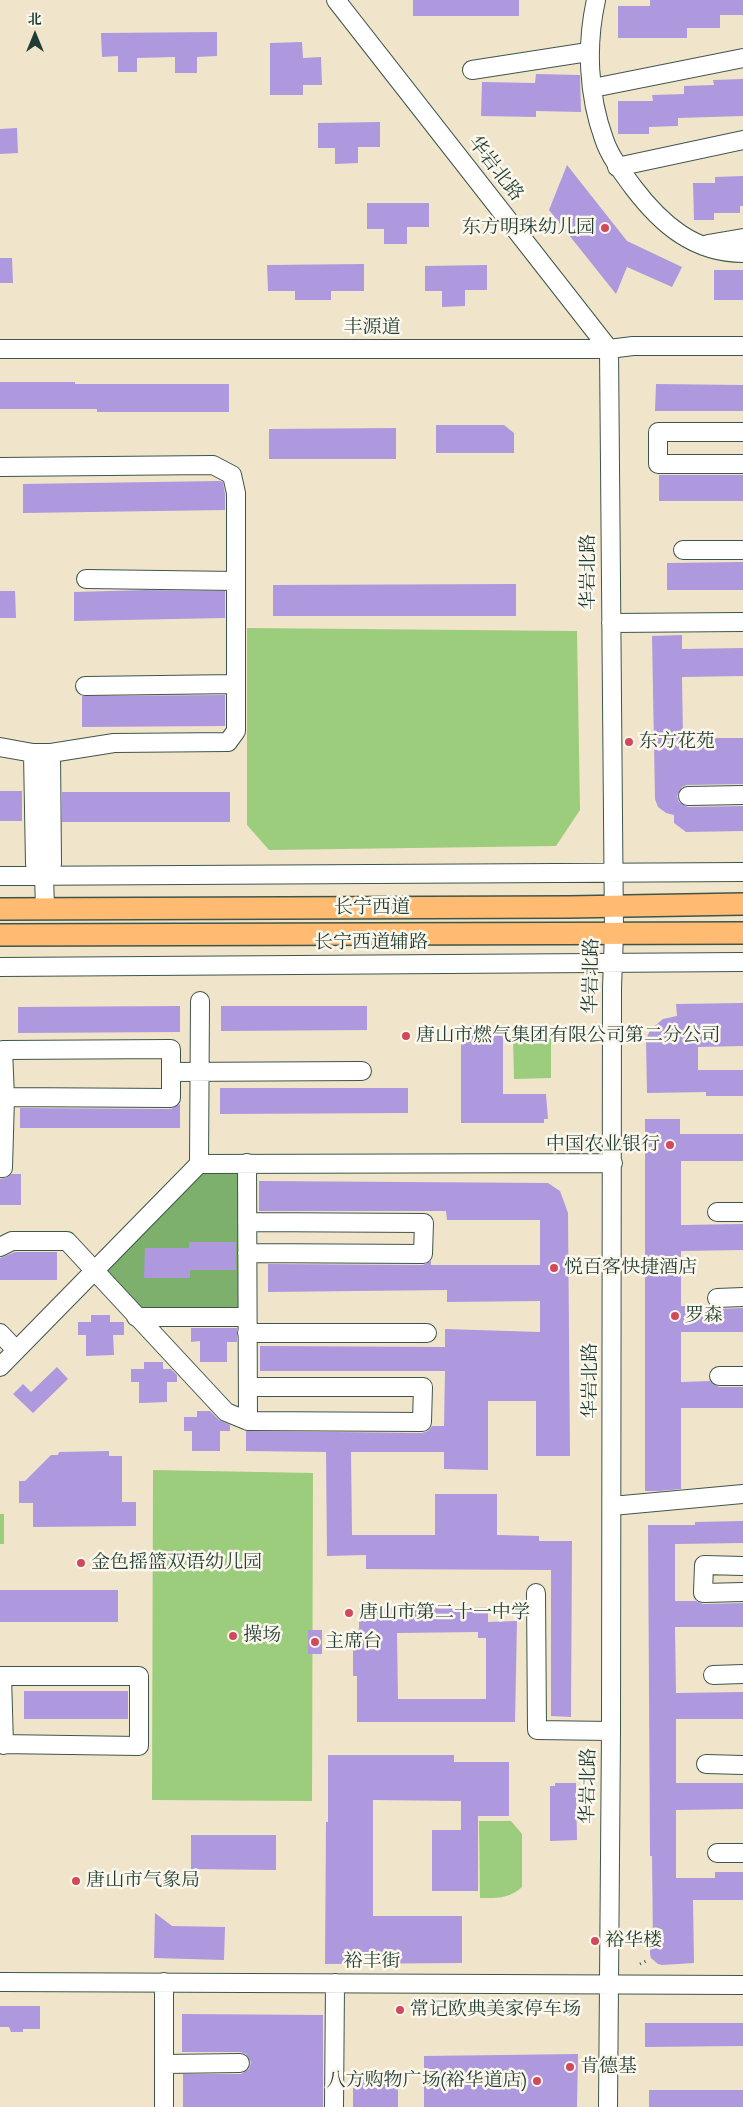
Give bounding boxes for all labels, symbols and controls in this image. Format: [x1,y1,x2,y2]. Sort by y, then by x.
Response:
north arrow [10,10,60,60]
text: 北 [28,11,42,28]
street label: 华岩北路 [463,132,527,206]
place label: 东方明珠幼儿园 [462,217,595,239]
marker: 东方明珠幼儿园 [599,222,611,234]
street label: 丰源道 [344,317,400,339]
street label: 华岩北路 [578,534,600,610]
place label: 东方花苑 [639,731,715,753]
marker: 东方花苑 [623,736,635,748]
street label: 长宁西道 [334,897,410,919]
street label: 长宁西道辅路 [314,932,428,954]
street label: 华岩北路 [580,938,604,1014]
place label: 唐山市燃气集团有限公司第二分公司 [416,1025,720,1047]
marker: 唐山市燃气集团有限公司第二分公司 [400,1030,412,1042]
place label: 中国农业银行 [546,1134,660,1156]
marker: 中国农业银行 [664,1139,676,1151]
place label: 悦百客快捷酒店 [564,1257,697,1279]
marker: 悦百客快捷酒店 [548,1262,560,1274]
place label: 罗森 [685,1305,723,1327]
marker: 罗森 [669,1310,681,1322]
street label: 华岩北路 [580,1343,602,1419]
place label: 金色摇篮双语幼儿园 [91,1552,262,1574]
marker: 金色摇篮双语幼儿园 [75,1557,87,1569]
place label: 唐山市第二十一中学 [359,1602,530,1624]
marker: 唐山市第二十一中学 [343,1607,355,1619]
place label: 操场 [243,1625,281,1647]
marker: 操场 [227,1630,239,1642]
place label: 主席台 [325,1631,382,1653]
marker: 主席台 [309,1636,321,1648]
street label: 华岩北路 [577,1748,601,1824]
place label: 唐山市气象局 [86,1870,200,1892]
marker: 唐山市气象局 [70,1875,82,1887]
place label: 裕华楼 [605,1930,662,1952]
marker: 裕华楼 [589,1935,601,1947]
street label: 裕丰街 [344,1951,400,1973]
place label: 常记欧典美家停车场 [410,1999,581,2021]
marker: 常记欧典美家停车场 [394,2004,406,2016]
place label: 肯德基 [580,2056,637,2078]
marker: 肯德基 [564,2061,576,2073]
place label: 八方购物广场(裕华道店) [326,2070,527,2092]
marker: 八方购物广场(裕华道店) [531,2075,543,2087]

